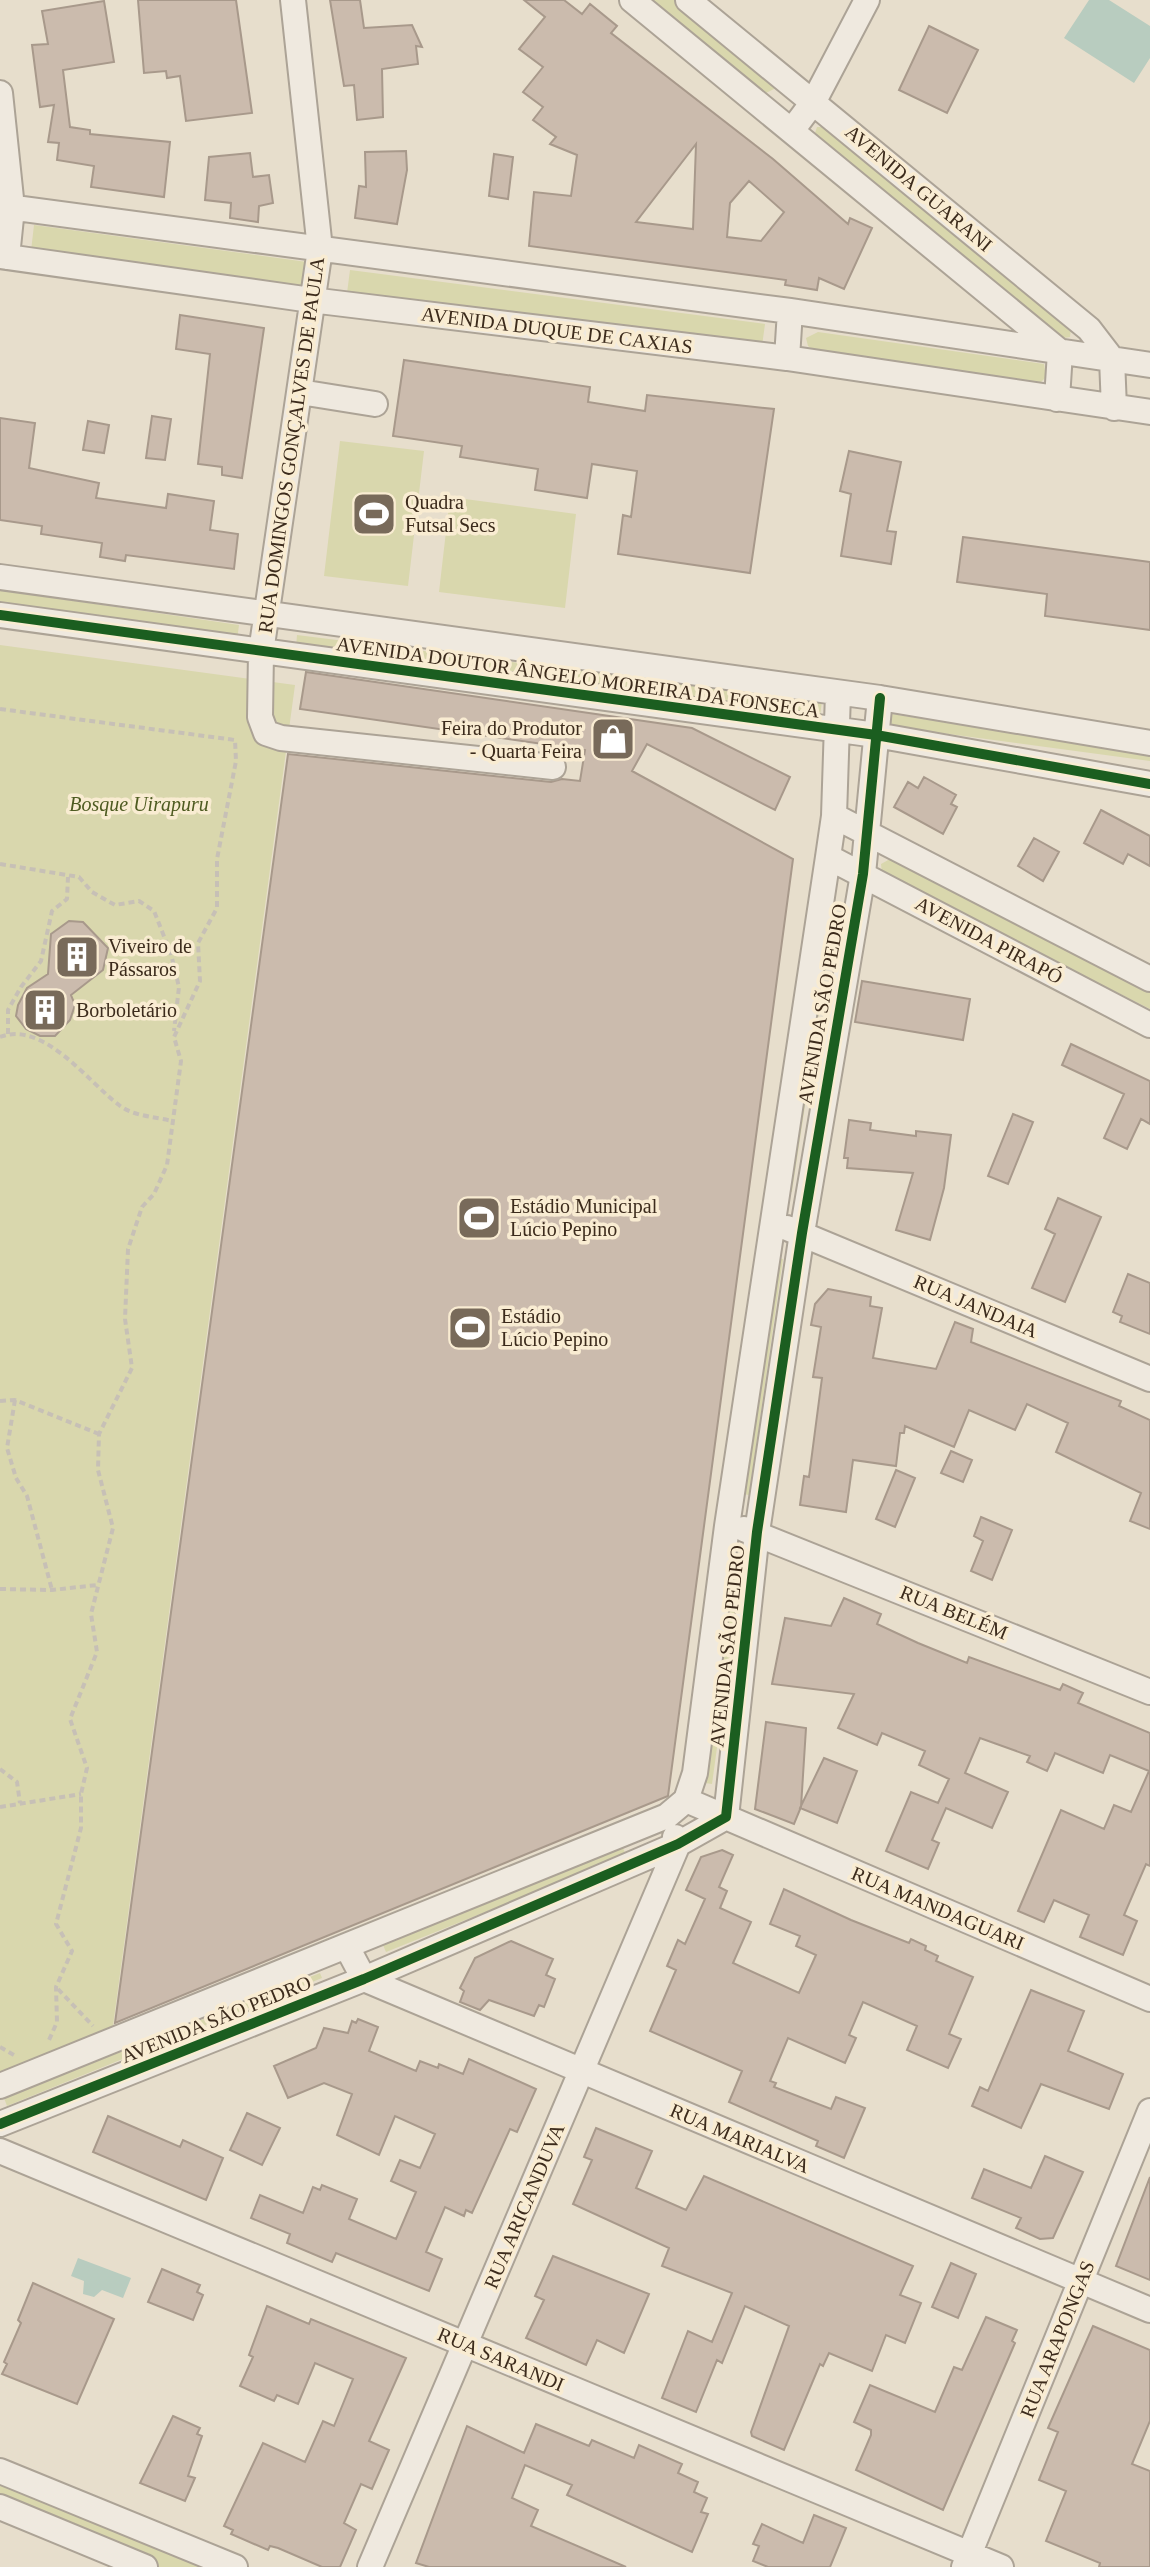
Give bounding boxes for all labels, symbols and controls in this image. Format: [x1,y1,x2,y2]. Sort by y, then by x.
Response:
street label: AVENIDA GUARANI [841,120,997,256]
street label: RUA DOMINGOS GONÇALVES DE PAULA [254,255,329,635]
street label: AVENIDA DUQUE DE CAXIAS [420,302,694,358]
sports icon: Quadra Futsal Secs [350,490,398,538]
place label: Quadra Futsal Secs [405,491,496,536]
street label: AVENIDA DOUTOR ÂNGELO MOREIRA DA FONSECA [335,632,822,722]
shop icon: Feira do Produtor - Quarta Feira [589,715,637,763]
place label: Feira do Produtor - Quarta Feira [441,717,582,762]
park label: Bosque Uirapuru [69,793,209,816]
street label: AVENIDA PIRAPÓ [912,891,1067,988]
street label: AVENIDA SÃO PEDRO [793,902,850,1106]
building icon: Viveiro de Pássaros [53,933,101,981]
place label: Viveiro de Pássaros [108,935,192,980]
building icon: Borboletário [21,986,69,1034]
place label: Borboletário [76,999,177,1021]
sports icon: Estádio Municipal Lúcio Pepino [455,1194,503,1242]
place label: Estádio Municipal Lúcio Pepino [510,1195,658,1241]
street label: RUA JANDAIA [911,1270,1042,1342]
sports icon: Estádio Lúcio Pepino [446,1304,494,1352]
place label: Estádio Lúcio Pepino [501,1305,608,1351]
street label: AVENIDA SÃO PEDRO [704,1544,749,1748]
street label: RUA BELÉM [897,1580,1011,1644]
street label: RUA MANDAGUARI [849,1862,1027,1954]
street label: AVENIDA SÃO PEDRO [117,1970,314,2067]
street label: RUA MARIALVA [667,2099,814,2178]
street label: RUA ARICANDUVA [479,2120,569,2292]
street label: RUA ARAPONGAS [1015,2257,1099,2421]
street label: RUA SARANDI [435,2322,567,2396]

